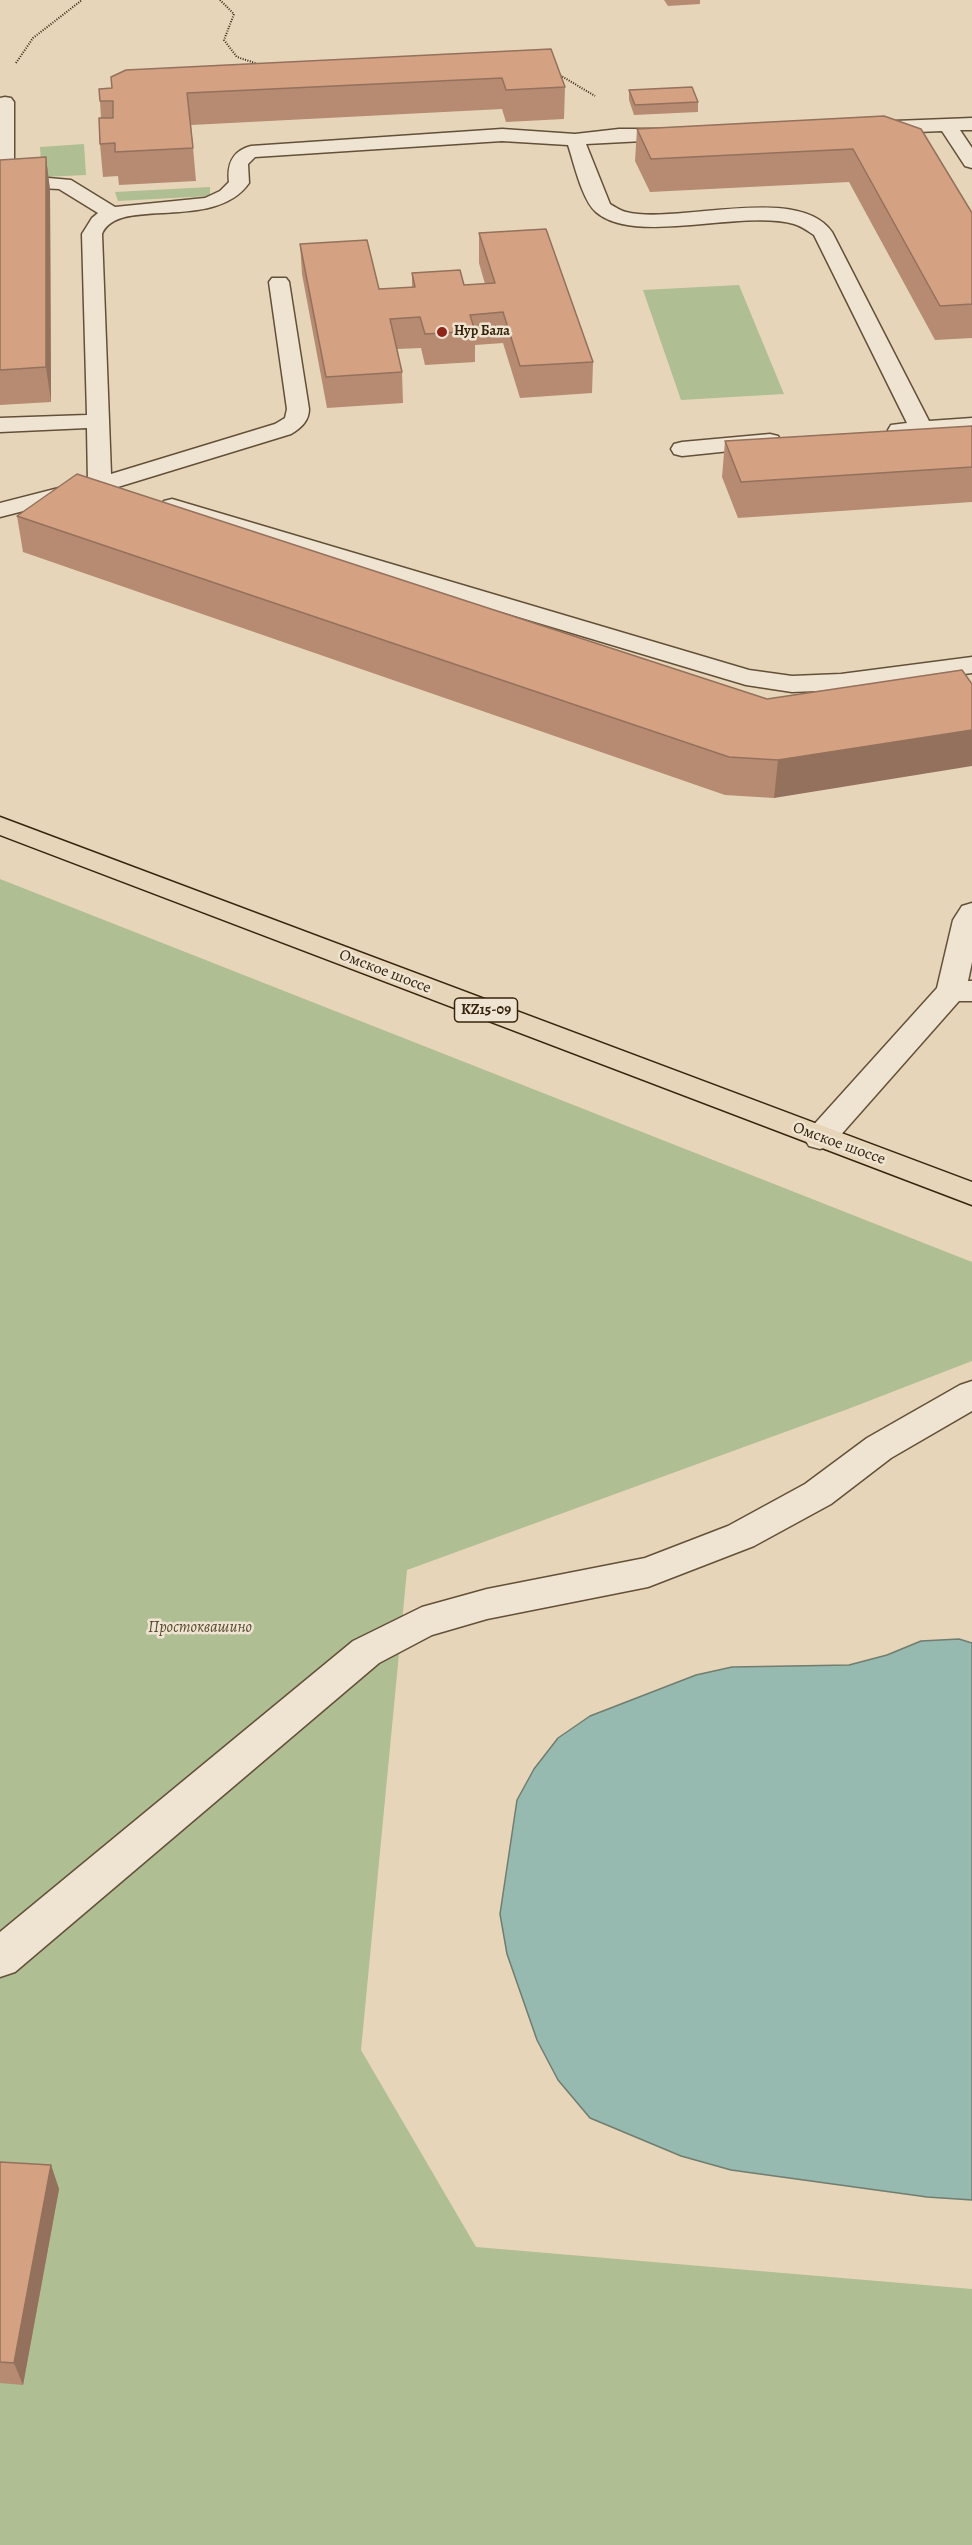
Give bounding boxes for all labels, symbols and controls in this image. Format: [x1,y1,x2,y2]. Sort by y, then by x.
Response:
place label: Нур Бала [454,324,510,340]
marker: Нур Бала [435,325,449,339]
street label: Омское шоссе [336,946,434,998]
road number: KZ15-09 [454,998,518,1022]
street label: Омское шоссе [790,1118,888,1170]
park label: Простоквашино [148,1618,252,1638]

